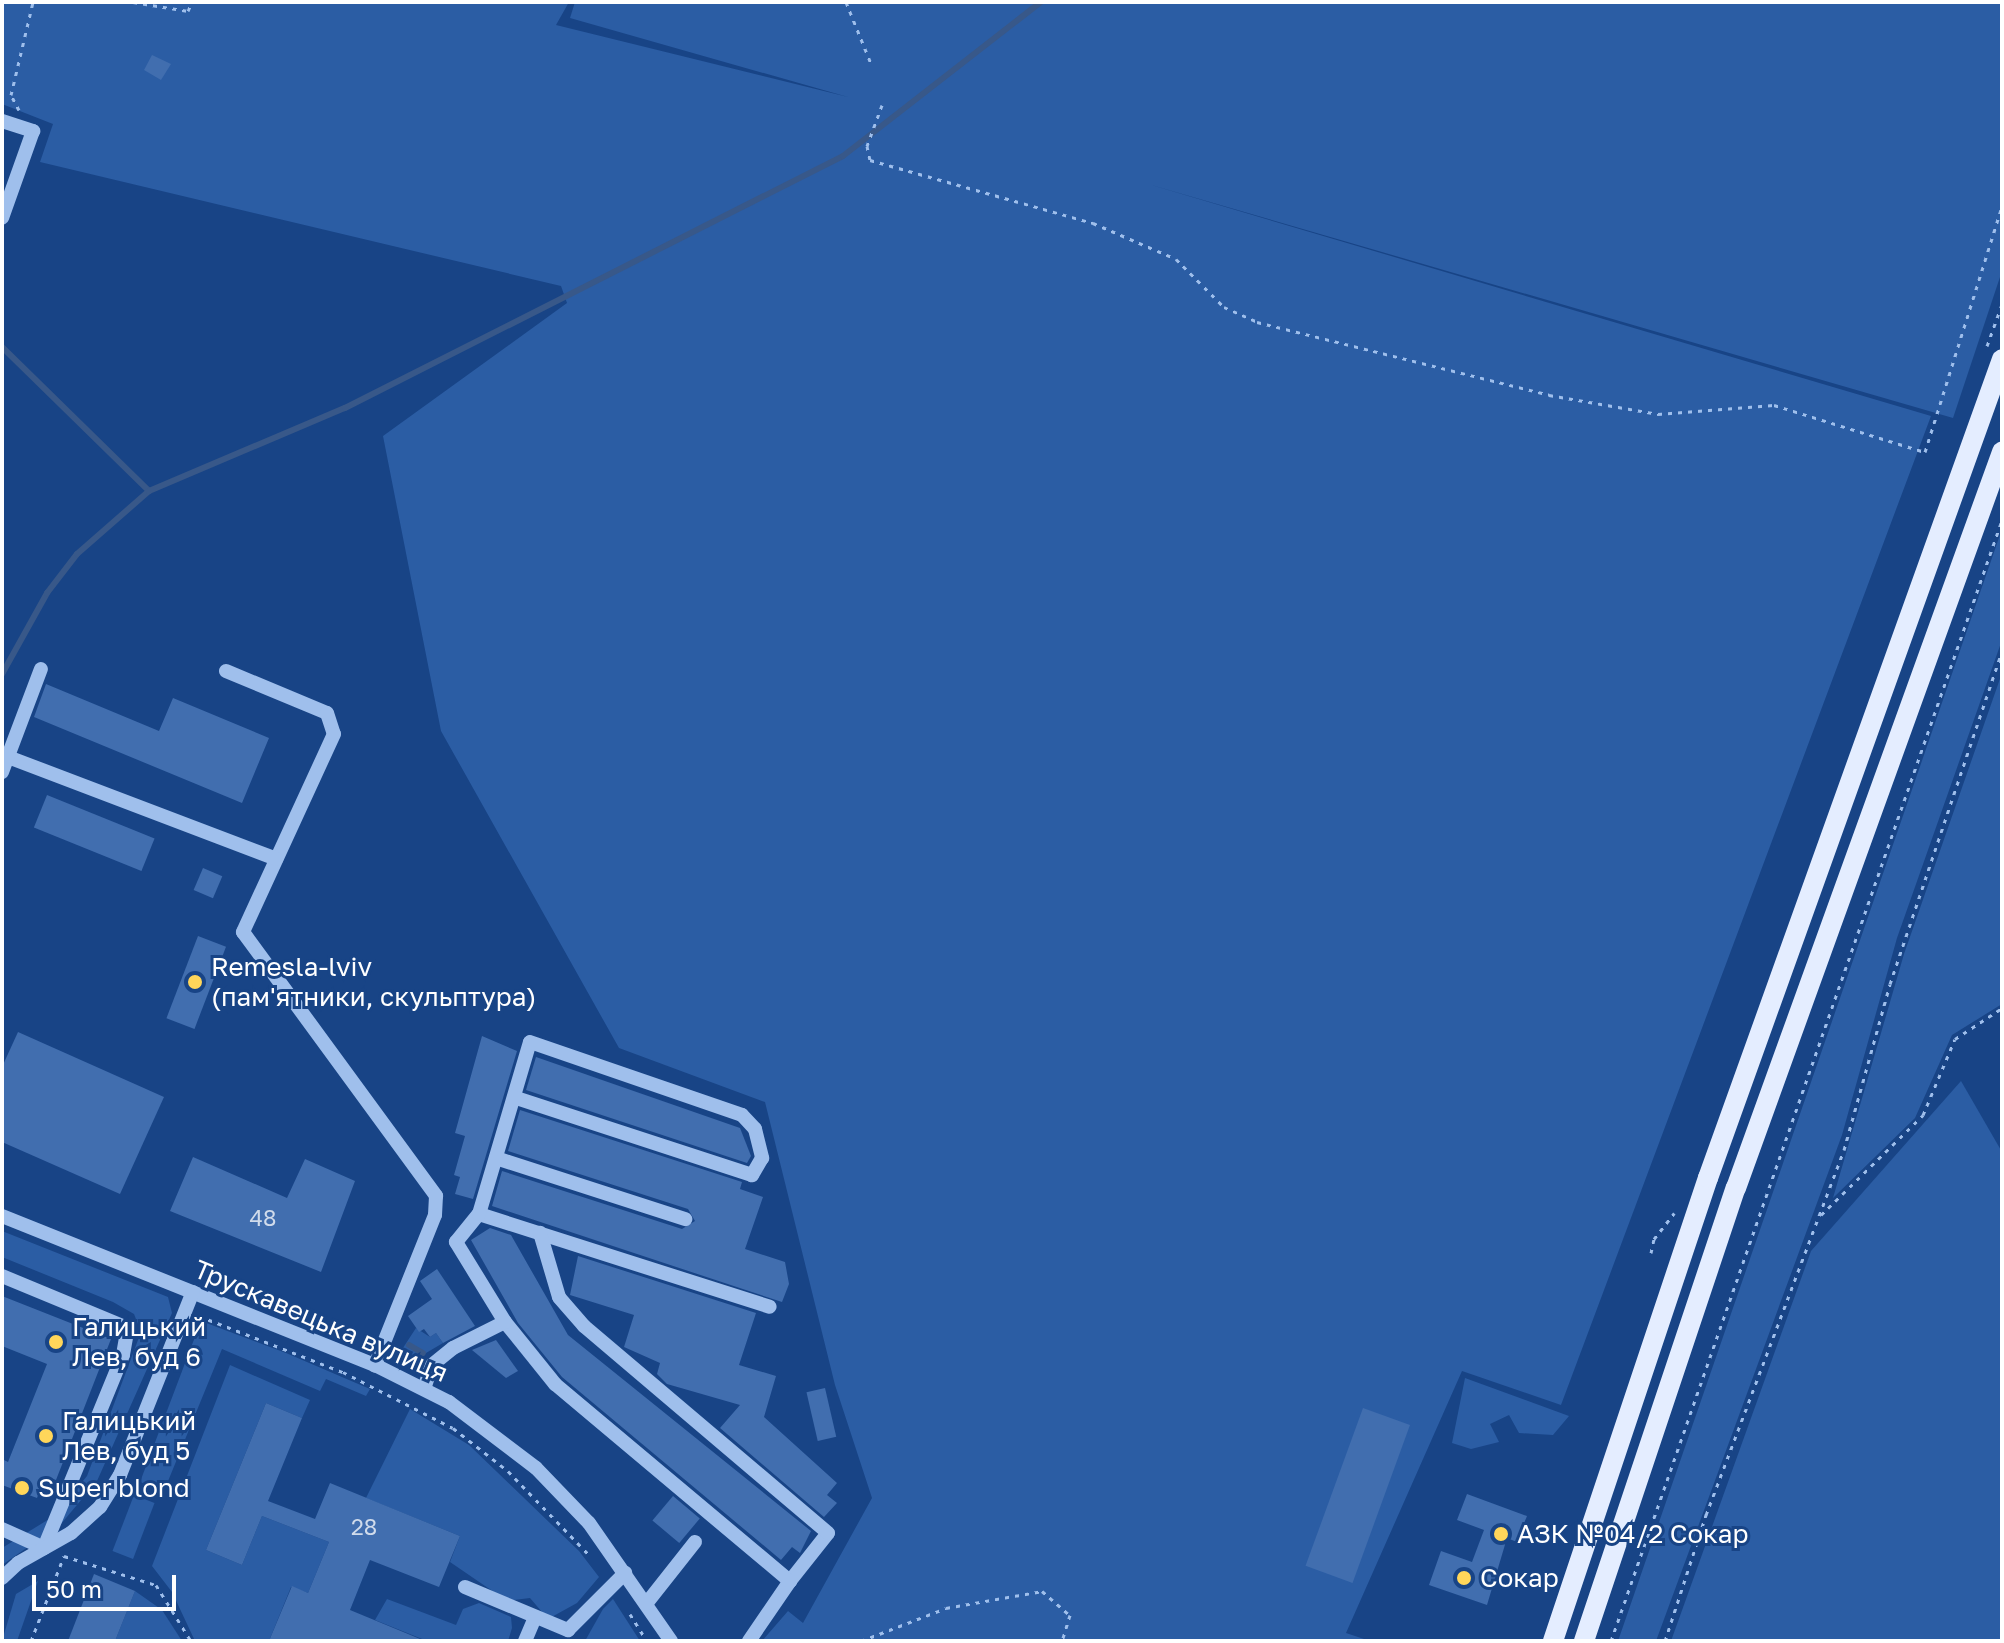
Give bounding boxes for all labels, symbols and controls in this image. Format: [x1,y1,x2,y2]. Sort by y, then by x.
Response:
place label: Remesla-lviv (пам'ятники, скульптура) [211,951,536,1012]
marker: Remesla-lviv (пам'ятники, скульптура) [186,973,204,991]
house number: 48 [250,1205,276,1231]
street label: Трускавецька вулиця [189,1253,453,1389]
place label: Галицький Лев, буд 6 [72,1311,206,1372]
marker: Галицький Лев, буд 6 [47,1333,65,1351]
place label: Галицький Лев, буд 5 [62,1405,196,1466]
marker: Галицький Лев, буд 5 [37,1427,55,1445]
place label: Super blond [38,1472,190,1504]
marker: Super blond [13,1479,31,1497]
house number: 28 [351,1514,377,1540]
place label: АЗК №04/2 Сокар [1517,1518,1748,1550]
marker: АЗК №04/2 Сокар [1492,1525,1510,1543]
scale bar [36,1559,180,1609]
place label: Сокар [1480,1562,1559,1594]
marker: Сокар [1455,1569,1473,1587]
text: 50 m [46,1574,102,1603]

